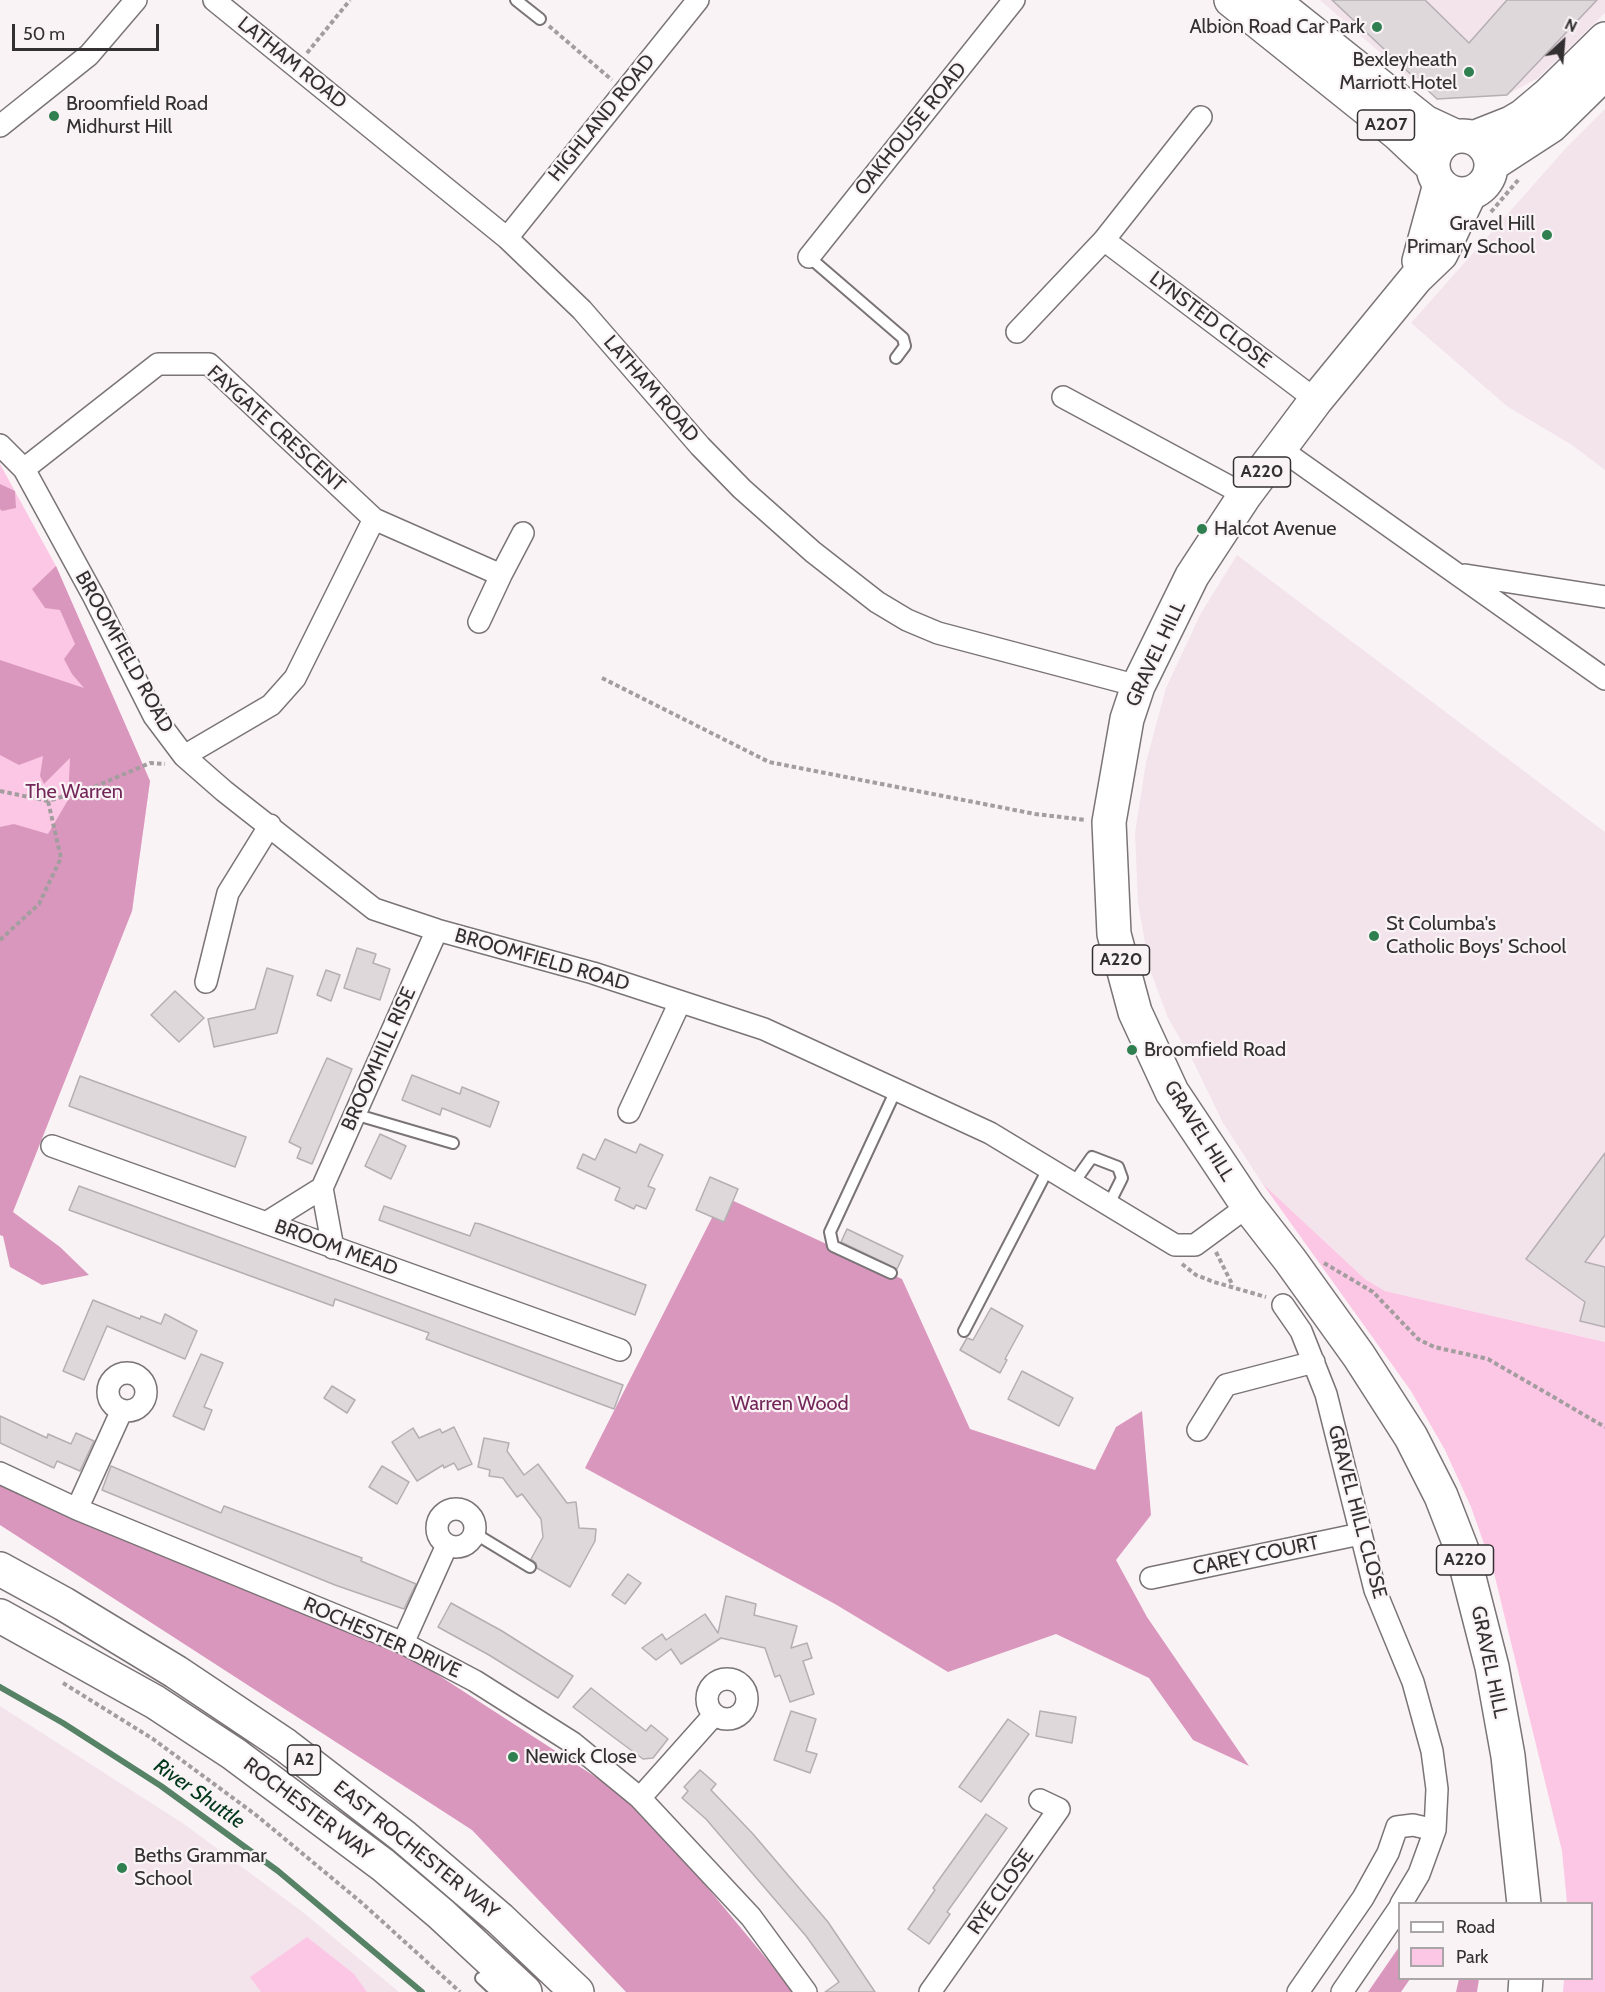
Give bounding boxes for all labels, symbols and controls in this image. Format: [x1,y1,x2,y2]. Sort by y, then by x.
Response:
scale bar [15,12,162,50]
street label: LATHAM ROAD [233,12,351,114]
north arrow [1533,12,1593,72]
text: N [1562,14,1580,36]
place label: Albion Road Car Park [1189,15,1365,39]
marker: Albion Road Car Park [1370,20,1384,34]
text: 50 m [23,23,65,45]
place label: Bexleyheath Marriott Hotel [1339,48,1457,95]
street label: HIGHLAND ROAD [543,50,661,186]
street label: OAKHOUSE ROAD [850,58,972,200]
marker: Bexleyheath Marriott Hotel [1462,65,1476,79]
place label: Broomfield Road Midhurst Hill [66,92,208,139]
marker: Broomfield Road Midhurst Hill [47,109,61,123]
road number: A207 [1358,110,1414,140]
place label: Gravel Hill Primary School [1407,212,1535,259]
marker: Gravel Hill Primary School [1540,228,1554,242]
street label: LYNSTED CLOSE [1144,266,1276,374]
street label: LATHAM ROAD [598,331,704,447]
street label: FAYGATE CRESCENT [202,361,350,497]
road number: A220 [1234,457,1290,487]
place label: Halcot Avenue [1214,517,1337,541]
marker: Halcot Avenue [1195,522,1209,536]
street label: BROOMFIELD ROAD [70,567,178,737]
street label: GRAVEL HILL [1121,597,1191,711]
park label: The Warren [25,780,123,804]
place label: St Columba's Catholic Boys' School [1386,912,1566,959]
street label: BROOMFIELD ROAD [452,924,632,996]
marker: St Columba's Catholic Boys' School [1367,929,1381,943]
road number: A220 [1092,945,1150,975]
street label: BROOMHILL RISE [337,984,421,1134]
place label: Broomfield Road [1144,1038,1286,1062]
marker: Broomfield Road [1125,1043,1139,1057]
street label: GRAVEL HILL [1159,1076,1239,1186]
street label: BROOM MEAD [271,1215,401,1281]
park label: Warren Wood [731,1392,849,1416]
street label: GRAVEL HILL CLOSE [1322,1423,1392,1601]
street label: CAREY COURT [1191,1531,1321,1581]
road number: A220 [1436,1545,1494,1575]
street label: ROCHESTER DRIVE [299,1592,465,1684]
street label: GRAVEL HILL [1465,1604,1513,1720]
road number: A2 [288,1745,320,1775]
place label: Newick Close [525,1745,637,1769]
marker: Newick Close [506,1750,520,1764]
street label: ROCHESTER WAY [239,1753,377,1865]
water label: River Shuttle [149,1754,249,1834]
street label: EAST ROCHESTER WAY [328,1776,504,1924]
place label: Beths Grammar School [134,1844,267,1891]
street label: RYE CLOSE [963,1845,1039,1939]
marker: Beths Grammar School [115,1861,129,1875]
legend [1398,1902,1593,1980]
text: Road [1456,1916,1495,1938]
text: Park [1456,1946,1488,1968]

